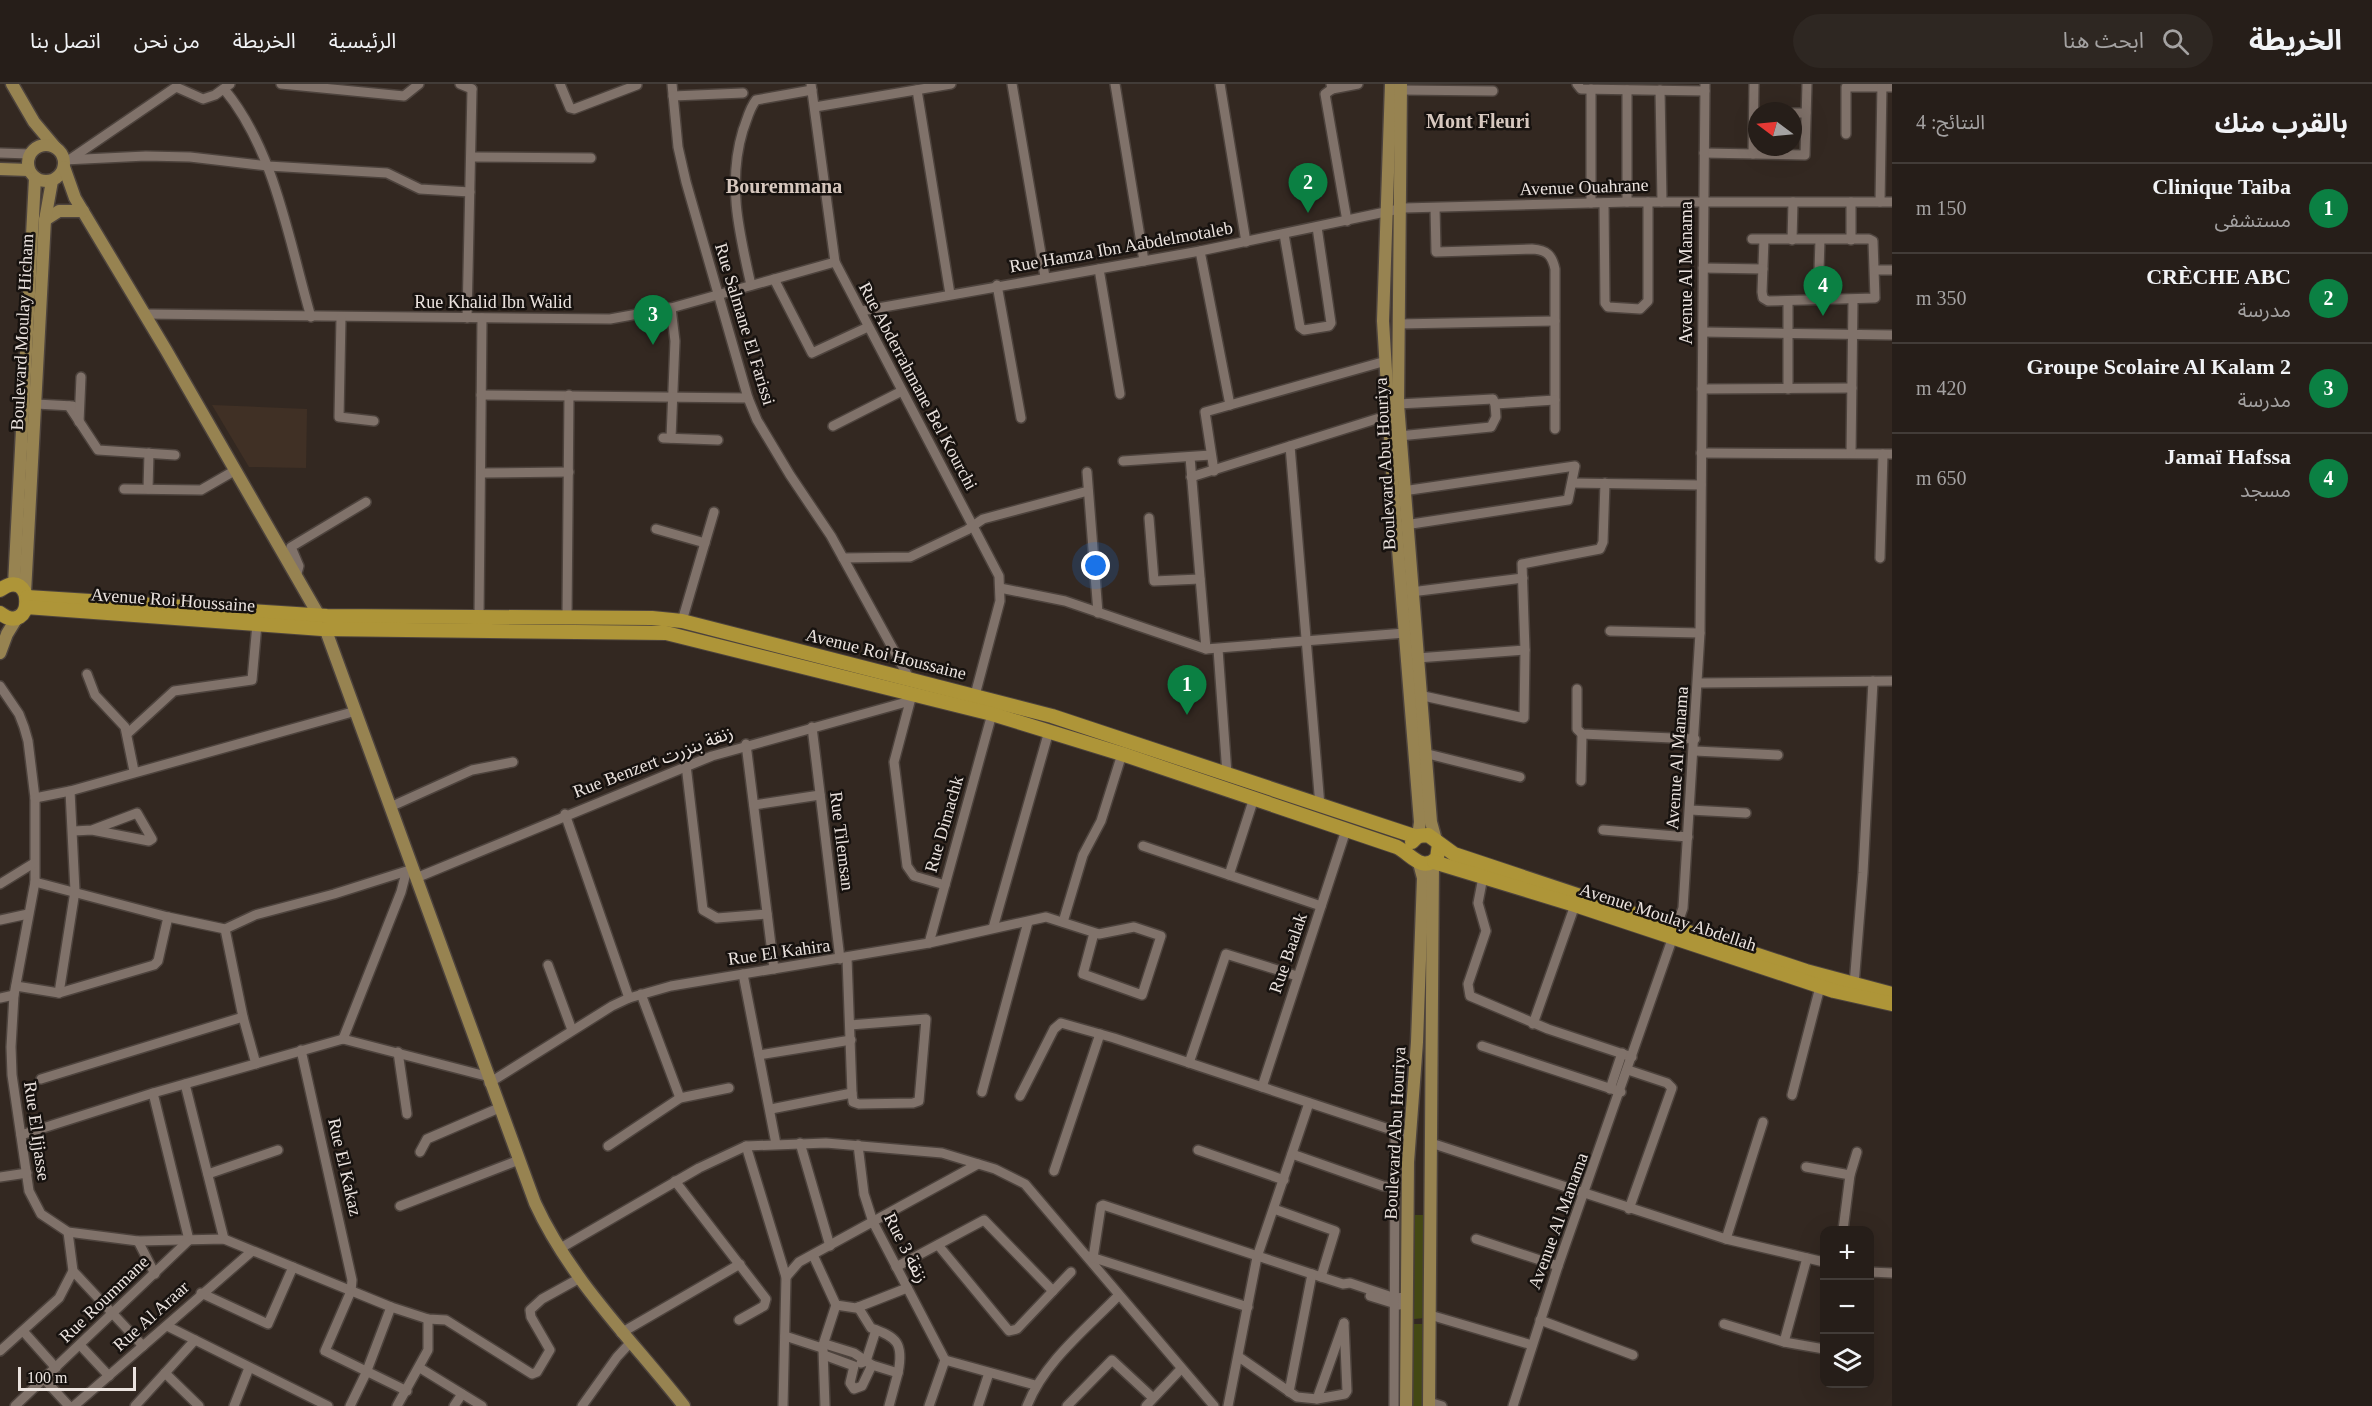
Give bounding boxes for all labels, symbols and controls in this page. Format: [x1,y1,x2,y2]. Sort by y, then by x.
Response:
search box [1793,14,2213,68]
icon: search [2159,25,2192,58]
text: الخريطة [2249,25,2342,56]
text: ابحث هنا [2063,28,2144,53]
text: اتصل بنا [30,29,101,53]
text: من نحن [134,29,200,53]
text: الخريطة [233,29,296,53]
text: الرئيسية [329,29,396,53]
north arrow [1748,102,1802,156]
text: بالقرب منك [2215,109,2348,138]
district label: Mont Fleuri [1426,110,1530,132]
text: النتائج: 4 [1916,111,1985,133]
pin: 2 [1288,164,1328,213]
text: Clinique Taiba [2152,174,2291,199]
district label: Bouremmana [726,175,842,197]
street label: Avenue Ouahrane [1519,175,1649,199]
text: 150 m [1916,197,1967,219]
text: 1 [2324,197,2334,219]
street label: Avenue Al Manama [1676,201,1696,345]
text: مستشفى [2214,209,2291,231]
street label: Rue Hamza Ibn Aabdelmotaleb [1008,217,1234,277]
street label: Boulevard Moulay Hicham [7,233,37,431]
street label: Rue Salmane El Farissi [711,241,779,407]
text: CRÈCHE ABC [2146,264,2291,289]
pin: 4 [1804,266,1842,316]
street label: Rue Abderrahmane Bel Kourchi [855,279,981,493]
text: 350 m [1916,287,1967,309]
text: 2 [2324,287,2334,309]
street label: Rue Khalid Ibn Walid [414,292,572,312]
pin: 3 [634,296,672,345]
text: مدرسة [2238,299,2291,321]
text: Groupe Scolaire Al Kalam 2 [2027,354,2291,379]
street label: Boulevard Abu Houriya [1370,377,1400,551]
text: 420 m [1916,377,1967,399]
text: 3 [2324,377,2334,399]
text: مدرسة [2238,389,2291,411]
text: Jamaï Hafssa [2165,444,2291,469]
text: 650 m [1916,467,1967,489]
text: 4 [2324,467,2334,489]
text: مسجد [2240,479,2291,501]
your location [1081,551,1110,580]
street label: Avenue Roi Houssaine [90,584,256,616]
street label: Avenue Roi Houssaine [804,624,968,684]
pin: 1 [1168,666,1206,715]
street label: Avenue Al Manama [1662,686,1692,830]
street label: Rue Benzert زنقة بنزرت [570,722,736,803]
street label: Rue Dimachk [921,773,967,875]
street label: Rue Tilemsan [826,790,858,892]
street label: Avenue Moulay Abdellah [1577,879,1759,955]
street label: Rue Baalak [1265,910,1311,996]
street label: Rue El Kahira [727,935,831,969]
street label: Boulevard Abu Houriya [1380,1046,1410,1220]
street label: Rue El Ijjasse [20,1080,54,1182]
street label: Rue El Kakaz [324,1116,366,1218]
street label: Avenue Al Manama [1524,1150,1592,1292]
street label: Rue 3 زنقة [879,1210,932,1287]
map controls [1820,1226,1874,1388]
button: + [1820,1226,1874,1280]
street label: Rue Roummane [55,1251,153,1347]
street label: Rue Al Araar [109,1277,193,1355]
button: − [1820,1280,1874,1334]
button: layers [1820,1334,1874,1388]
scale bar [18,1364,136,1392]
text: 100 m [27,1369,67,1386]

